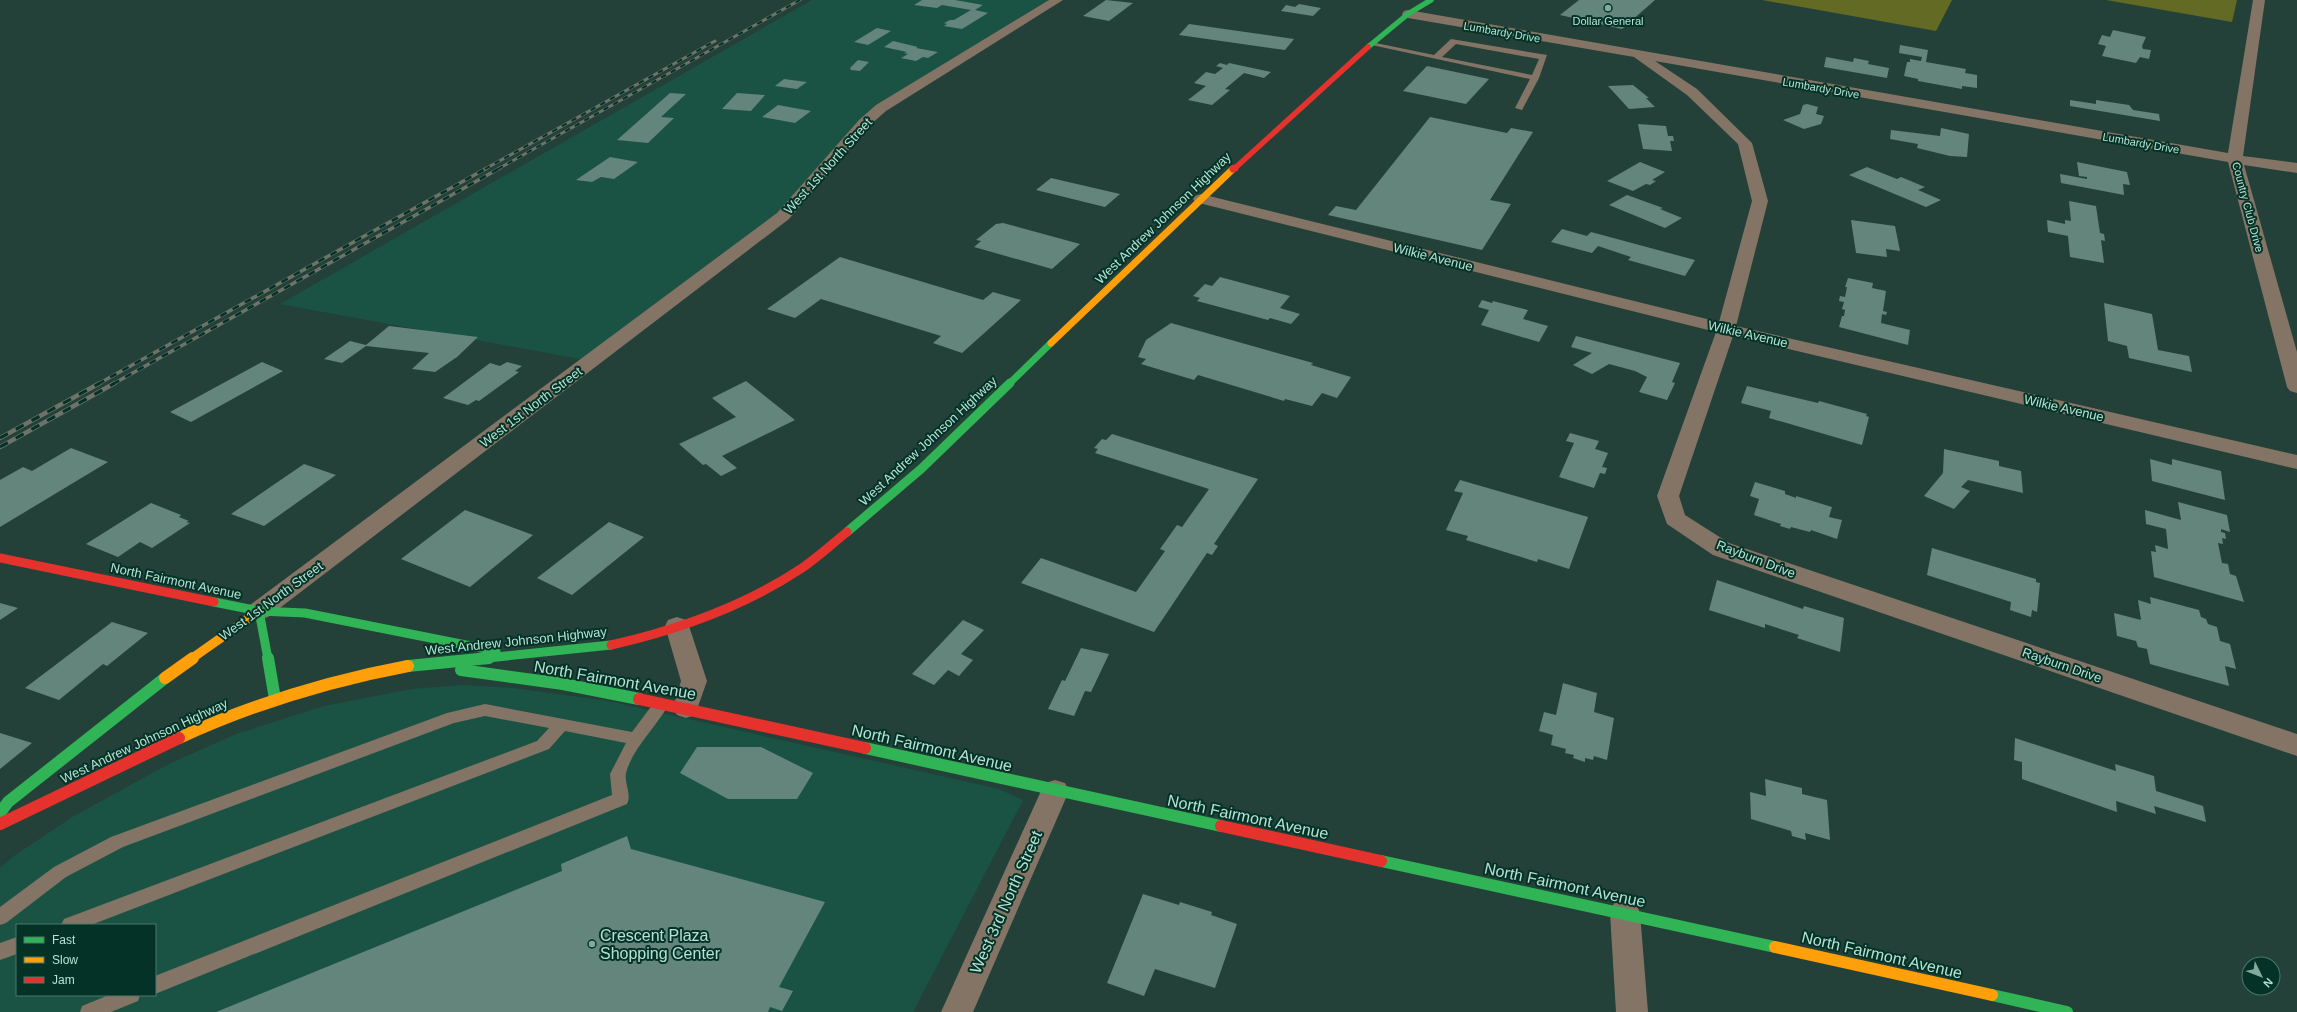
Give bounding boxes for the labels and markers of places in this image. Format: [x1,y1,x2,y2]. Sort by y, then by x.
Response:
marker: Dollar General [1603,3,1613,13]
place label: Dollar General [1573,15,1643,27]
place label: Crescent Plaza Shopping Center [600,927,721,962]
marker: Crescent Plaza Shopping Center [587,939,597,949]

